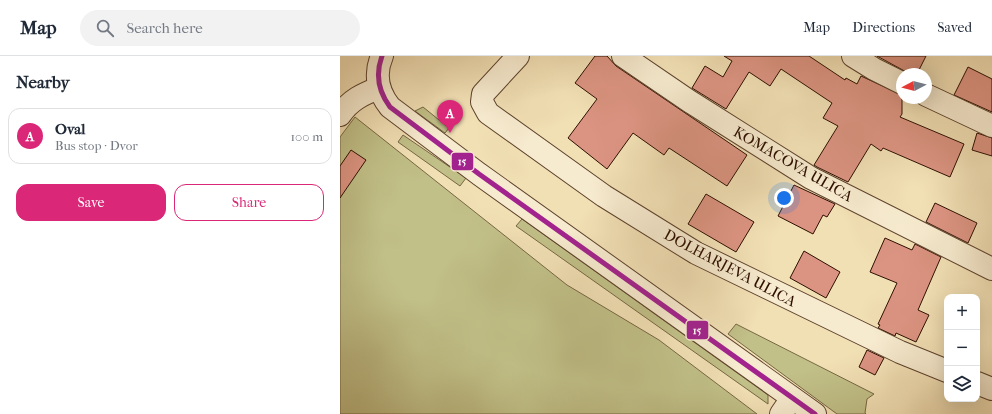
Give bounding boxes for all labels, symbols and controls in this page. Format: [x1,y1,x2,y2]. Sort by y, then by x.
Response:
search box [80,10,360,46]
text: Map [20,17,56,39]
icon: search [94,17,116,39]
text: Search here [126,19,203,37]
text: Map [803,19,830,36]
text: Directions [852,19,915,36]
text: Saved [937,19,972,36]
north arrow [896,68,932,104]
text: Nearby [16,72,70,92]
pin: A [437,100,463,133]
text: Oval [55,120,85,138]
street label: KOMACOVA ULICA [730,123,856,206]
text: A [26,129,34,144]
text: 100 m [290,129,323,144]
text: Bus stop · Dvor [55,138,138,153]
line badge: 15 [451,152,474,171]
text: 15 [458,155,467,168]
button: Save [16,184,166,221]
button: Share [174,184,324,221]
your location [774,188,794,208]
street label: DOLHARJEVA ULICA [661,226,799,311]
map controls [944,294,980,402]
button: + [944,294,980,330]
line badge: 15 [686,320,709,340]
text: 15 [693,324,702,337]
button: − [944,330,980,366]
button: layers [944,366,980,402]

